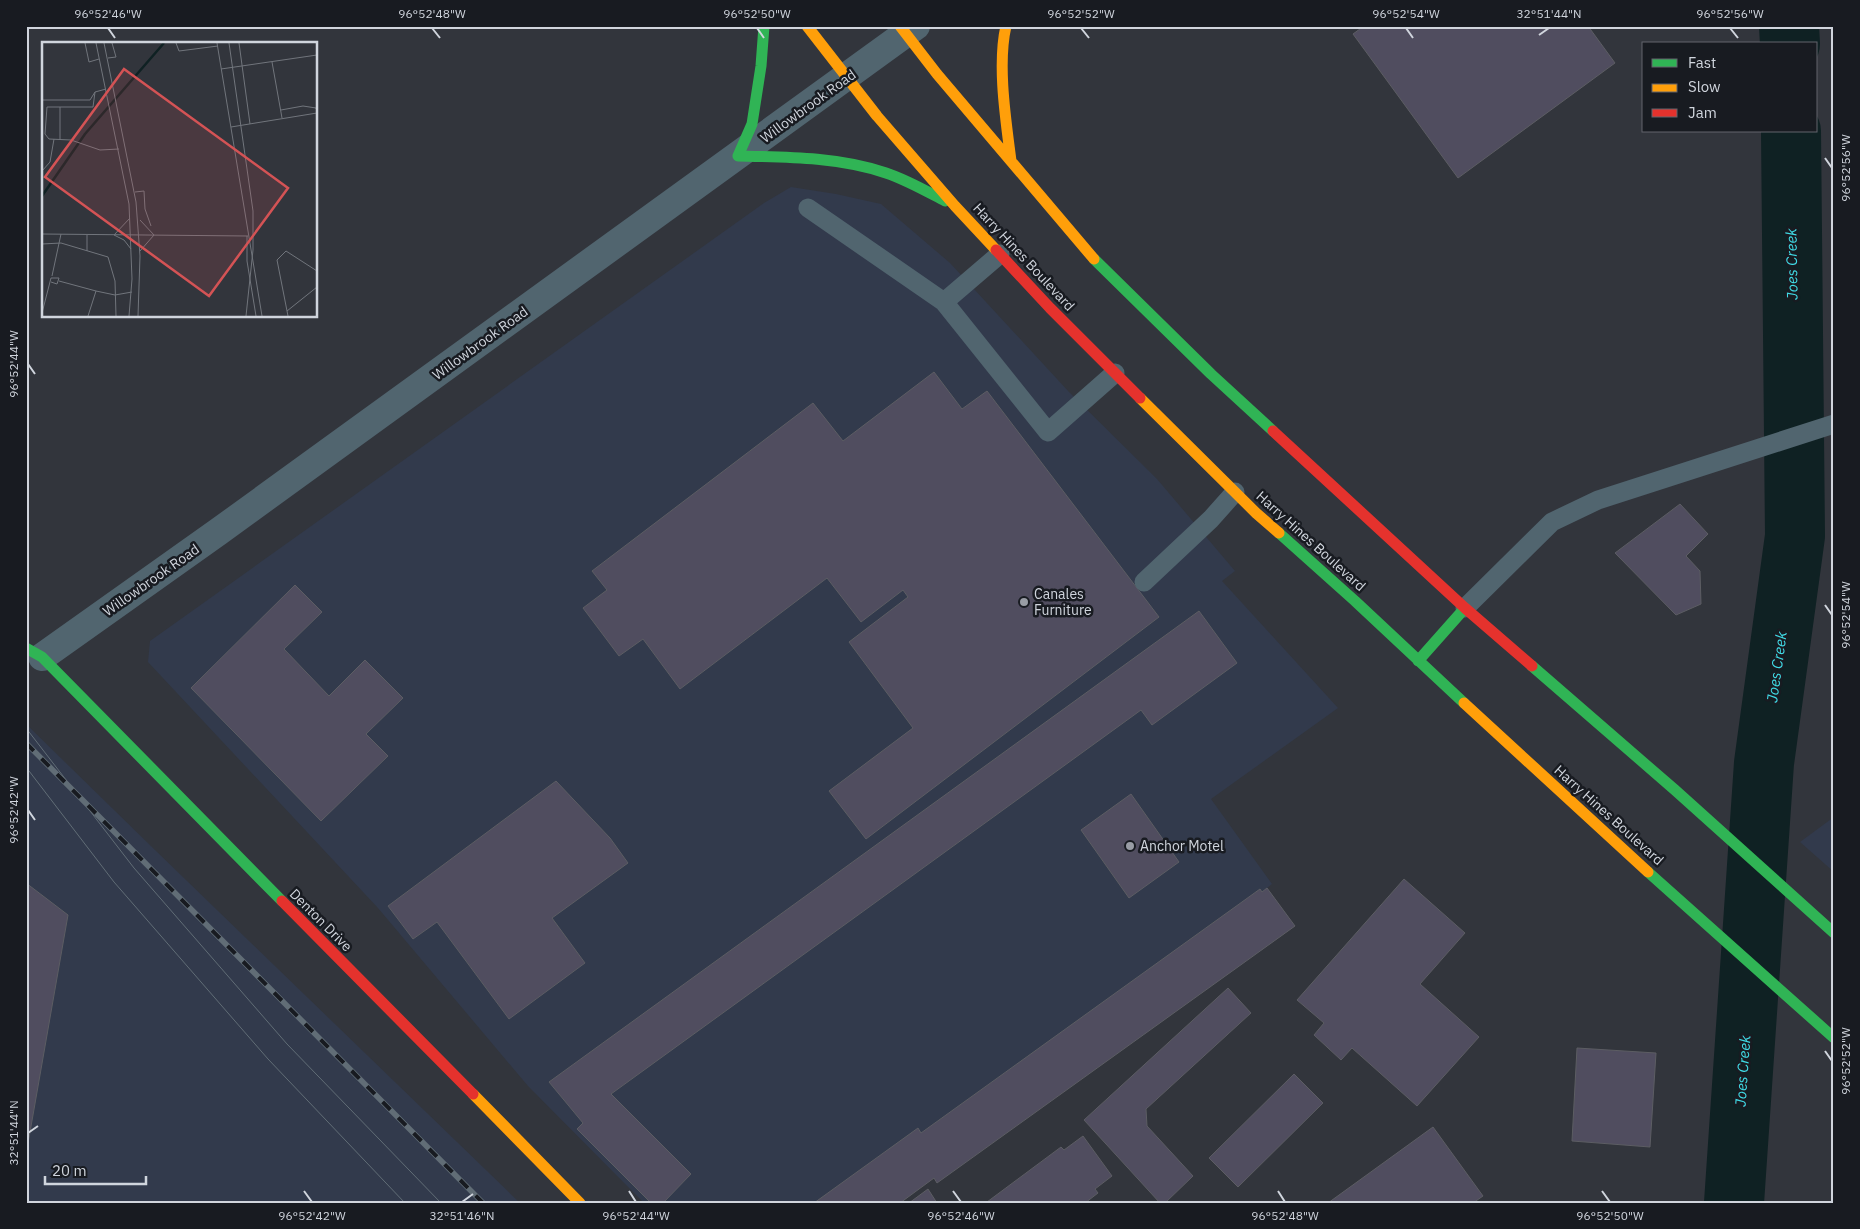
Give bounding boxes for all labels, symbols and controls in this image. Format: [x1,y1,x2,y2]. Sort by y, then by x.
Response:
text: 96°52'46"W [74,6,142,21]
text: 96°52'48"W [398,6,466,21]
text: 96°52'50"W [723,6,791,21]
text: 96°52'52"W [1047,6,1115,21]
text: 96°52'54"W [1372,6,1440,21]
text: 32°51'44"N [1516,6,1582,21]
text: 96°52'56"W [1696,6,1764,21]
inset map [42,42,318,318]
legend [1642,42,1818,132]
text: Fast [1688,53,1716,72]
street label: Willowbrook Road [757,65,859,147]
text: Slow [1688,77,1721,96]
text: Jam [1688,103,1717,122]
text: 96°52'56"W [1838,134,1853,202]
street label: Harry Hines Boulevard [969,199,1079,315]
water label: Joes Creek [1781,228,1802,300]
street label: Willowbrook Road [429,302,531,384]
text: 96°52'44"W [6,330,21,398]
street label: Harry Hines Boulevard [1253,487,1369,595]
street label: Willowbrook Road [99,540,203,620]
text: 96°52'54"W [1838,581,1853,649]
place label: Canales Furniture [1034,585,1092,619]
marker: Canales Furniture [1018,596,1030,608]
water label: Joes Creek [1762,630,1791,704]
street label: Harry Hines Boulevard [1551,761,1667,869]
text: 96°52'42"W [6,776,21,844]
place label: Anchor Motel [1140,837,1224,855]
marker: Anchor Motel [1124,840,1136,852]
street label: Denton Drive [286,885,356,955]
text: 96°52'52"W [1838,1027,1853,1095]
water label: Joes Creek [1731,1034,1754,1107]
text: 32°51'44"N [6,1100,21,1166]
scale bar [45,1154,146,1186]
text: 20 m [52,1161,87,1180]
text: 96°52'42"W [278,1208,346,1223]
text: 32°51'46"N [429,1208,495,1223]
text: 96°52'44"W [602,1208,670,1223]
text: 96°52'46"W [927,1208,995,1223]
text: 96°52'48"W [1251,1208,1319,1223]
text: 96°52'50"W [1576,1208,1644,1223]

